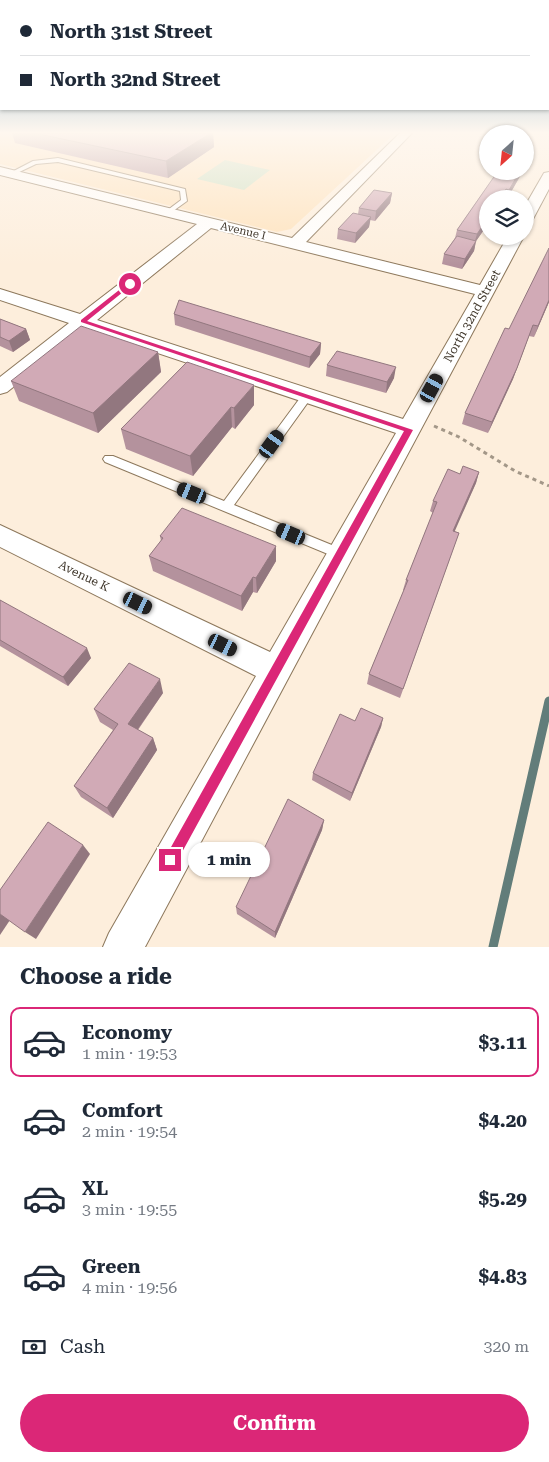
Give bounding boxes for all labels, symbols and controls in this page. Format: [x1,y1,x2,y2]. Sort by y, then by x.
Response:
text: North 31st Street [50,20,213,43]
text: North 32nd Street [50,68,221,91]
north arrow [479,125,534,180]
map controls [479,125,534,245]
button: layers [479,190,534,245]
street label: Avenue I [219,219,267,243]
street label: North 32nd Street [441,267,503,365]
route start [119,273,141,295]
car [418,371,445,405]
car [257,427,286,461]
car [175,480,208,506]
car [274,521,307,547]
street label: Avenue K [56,558,112,594]
car [121,590,154,616]
car [206,632,239,658]
callout: 1 min [188,842,270,878]
route end [159,849,181,871]
text: 1 min [207,850,251,869]
text: Choose a ride [20,964,172,989]
icon: car [22,1020,67,1065]
text: Economy [82,1021,172,1044]
text: $3.11 [478,1031,527,1054]
text: 1 min · 19:53 [82,1044,177,1063]
icon: car [22,1098,67,1143]
text: Comfort [82,1099,163,1122]
text: $4.20 [478,1109,527,1132]
text: 2 min · 19:54 [82,1122,177,1141]
icon: car [22,1176,67,1221]
text: XL [82,1177,108,1200]
text: $5.29 [478,1187,527,1210]
text: 3 min · 19:55 [82,1200,177,1219]
icon: car [22,1254,67,1299]
text: Green [82,1255,140,1278]
text: $4.83 [478,1265,527,1288]
text: 4 min · 19:56 [82,1278,177,1297]
icon: cash [20,1333,48,1361]
text: Cash [60,1335,105,1358]
text: 320 m [483,1337,529,1356]
button: Confirm [20,1394,529,1452]

